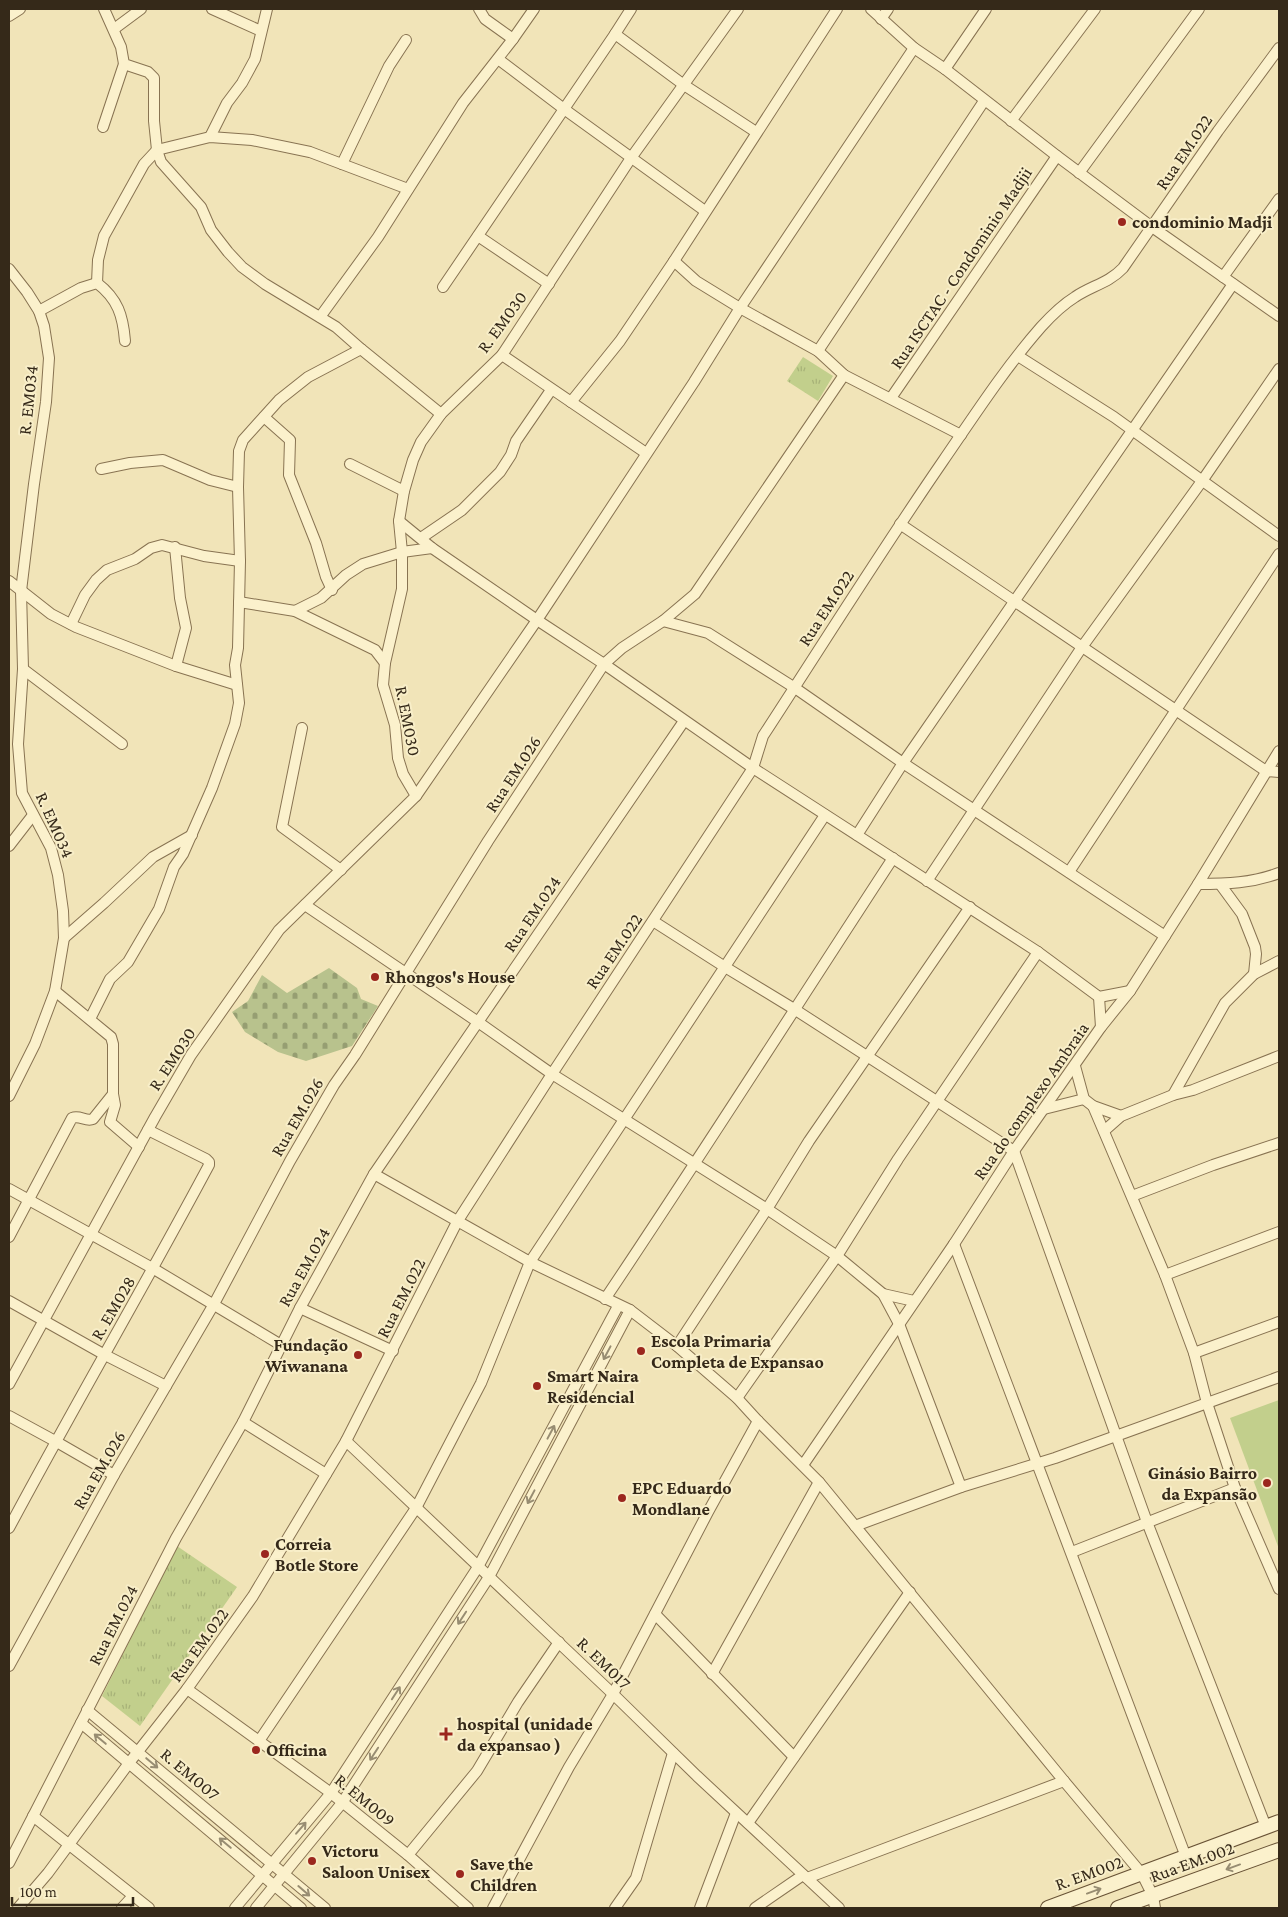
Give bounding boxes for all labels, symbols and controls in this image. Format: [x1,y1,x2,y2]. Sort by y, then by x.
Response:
street label: Rua EM.022 [1152,111,1216,193]
street label: Rua ISCTAC - Condominio Madjii [886,163,1037,373]
place label: condominio Madji [1132,212,1273,233]
marker: condominio Madji [1116,216,1128,228]
street label: R. EM030 [473,287,531,357]
street label: R. EM034 [14,364,42,436]
street label: Rua EM.022 [794,566,858,650]
street label: R. EM030 [391,684,425,758]
street label: Rua EM.026 [481,732,545,816]
street label: R. EM034 [32,789,78,861]
street label: Rua EM.024 [499,872,565,956]
street label: Rua EM.022 [582,910,646,992]
place label: Rhongos's House [385,967,515,987]
marker: Rhongos's House [369,971,381,983]
street label: Rua do complexo Ambraia [969,1019,1093,1183]
street label: R. EM030 [144,1024,200,1094]
street label: Rua EM.026 [267,1074,327,1160]
street label: Rua EM.024 [274,1224,334,1310]
street label: Rua EM.022 [372,1255,430,1341]
street label: R. EM028 [87,1272,139,1344]
place label: Escola Primaria Completa de Expansao [651,1331,824,1372]
place label: Fundação Wiwanana [264,1335,348,1376]
marker: Escola Primaria Completa de Expansao [635,1345,647,1357]
one-way arrow [602,1346,612,1361]
marker: Fundação Wiwanana [352,1349,364,1361]
place label: Smart Naira Residencial [547,1366,639,1407]
marker: Smart Naira Residencial [531,1380,543,1392]
one-way arrow [546,1424,556,1439]
street label: Rua EM.026 [69,1427,129,1513]
place label: Ginásio Bairro da Expansão [1148,1463,1257,1504]
marker: Ginásio Bairro da Expansão [1261,1477,1273,1489]
place label: EPC Eduardo Mondlane [632,1478,732,1519]
one-way arrow [526,1489,535,1504]
marker: EPC Eduardo Mondlane [616,1492,628,1504]
place label: Correia Botle Store [275,1534,358,1575]
marker: Correia Botle Store [259,1548,271,1560]
street label: Rua EM.024 [84,1582,142,1668]
street label: Rua EM.022 [165,1604,233,1686]
one-way arrow [457,1610,467,1624]
street label: R. EM017 [573,1633,635,1693]
one-way arrow [391,1687,401,1701]
place label: hospital (unidade da expansao ) [457,1714,593,1756]
marker: hospital (unidade da expansao ) [439,1727,453,1741]
one-way arrow [94,1733,107,1744]
place label: Officina [266,1740,327,1760]
street label: R. EM007 [157,1744,223,1804]
marker: Officina [250,1744,262,1756]
one-way arrow [368,1746,378,1760]
one-way arrow [145,1758,158,1769]
street label: R. EM009 [331,1770,399,1830]
one-way arrow [296,1821,307,1834]
one-way arrow [219,1837,232,1848]
street label: Rua EM.002 [1147,1838,1237,1886]
place label: Victoru Saloon Unisex [321,1841,431,1882]
street label: R. EM002 [1052,1851,1126,1895]
place label: Save the Children [470,1854,538,1895]
marker: Victoru Saloon Unisex [306,1855,318,1867]
one-way arrow [1226,1863,1242,1872]
marker: Save the Children [454,1868,466,1880]
scale bar [12,1874,134,1906]
text: 100 m [20,1884,57,1900]
one-way arrow [298,1885,311,1896]
one-way arrow [1086,1886,1101,1895]

